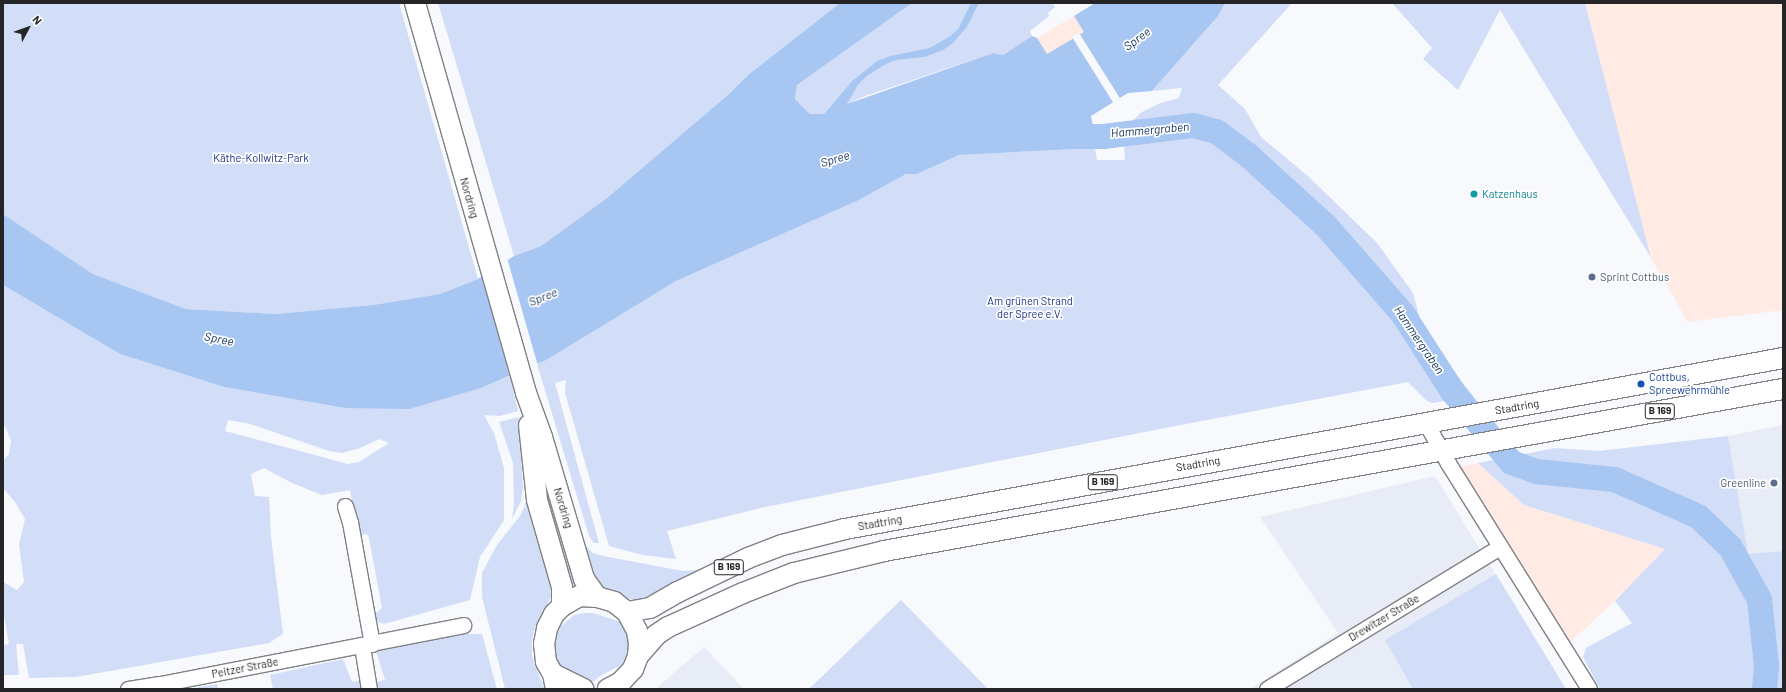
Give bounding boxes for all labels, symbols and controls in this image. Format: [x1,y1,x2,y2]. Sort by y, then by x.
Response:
north arrow [8,8,48,48]
text: N [30,13,45,27]
water label: Spree [1121,24,1153,54]
water label: Hammergraben [1110,119,1190,141]
water label: Spree [819,148,851,170]
park label: Käthe-Kollwitz-Park [213,151,309,165]
street label: Nordring [457,176,481,220]
place label: Katzenhaus [1482,187,1538,201]
marker: Katzenhaus [1469,189,1479,199]
place label: Sprint Cottbus [1600,270,1669,284]
marker: Sprint Cottbus [1587,272,1597,282]
water label: Spree [526,285,560,309]
park label: Am grünen Strand der Spree e.V. [987,295,1073,321]
water label: Hammergraben [1391,303,1447,377]
water label: Spree [203,329,235,349]
place label: Cottbus, Spreewehrmühle [1649,371,1730,397]
marker: Cottbus, Spreewehrmühle [1636,379,1646,389]
street label: Stadtring [1494,397,1540,417]
road number: B 169 [1644,403,1676,419]
street label: Stadtring [1175,454,1221,474]
road number: B 169 [1087,474,1119,490]
place label: Greenline [1721,476,1766,490]
marker: Greenline [1769,478,1779,488]
street label: Nordring [551,486,575,530]
street label: Stadtring [857,513,903,533]
road number: B 169 [713,559,745,575]
street label: Drewitzer Straße [1346,592,1422,644]
street label: Peitzer Straße [210,655,280,681]

